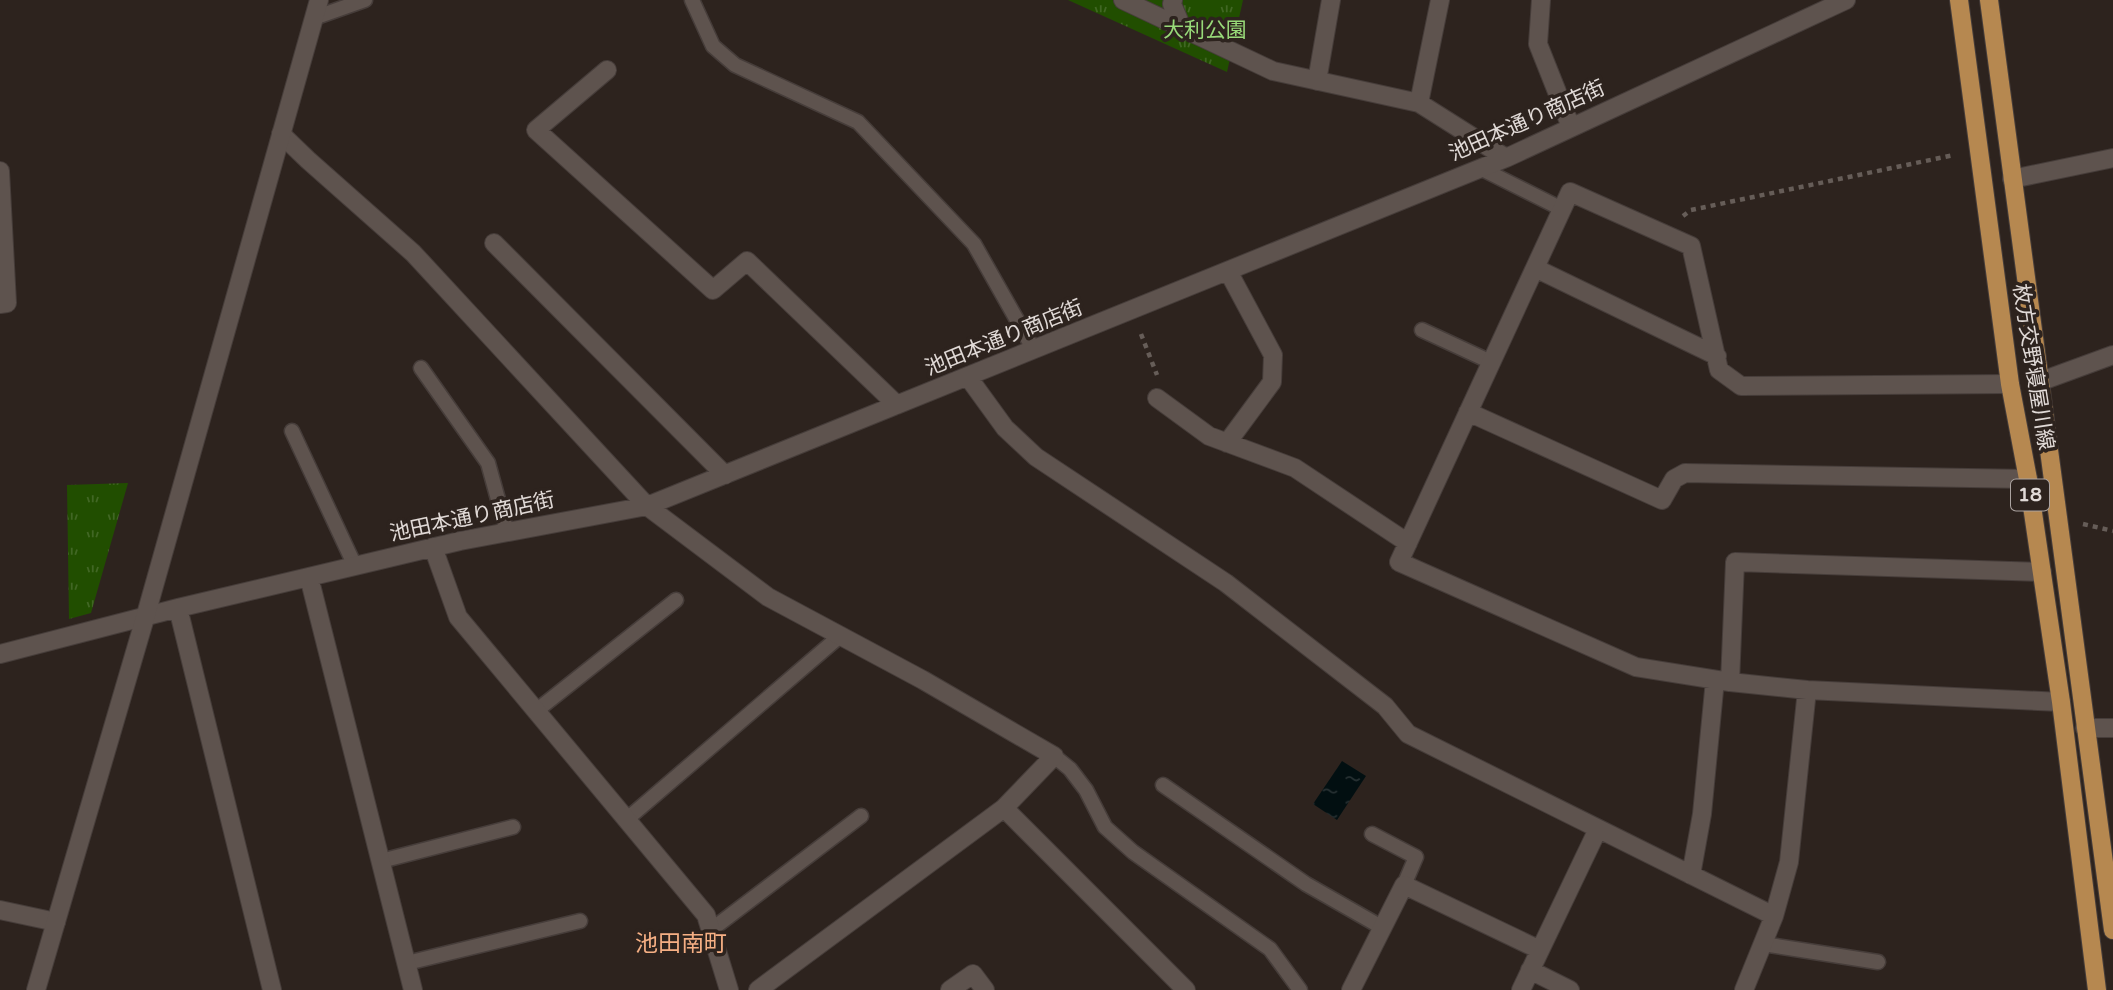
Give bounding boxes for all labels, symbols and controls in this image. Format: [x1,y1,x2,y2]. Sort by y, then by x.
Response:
park label: 大利公園 [1163,18,1247,43]
street label: 池田本通り商店街 [1445,75,1609,167]
street label: 枚方交野寝屋川線 [2008,282,2058,452]
street label: 池田本通り商店街 [921,295,1087,381]
road number: 18 [2011,480,2049,510]
street label: 池田本通り商店街 [387,487,557,547]
district label: 池田南町 [635,930,727,958]

